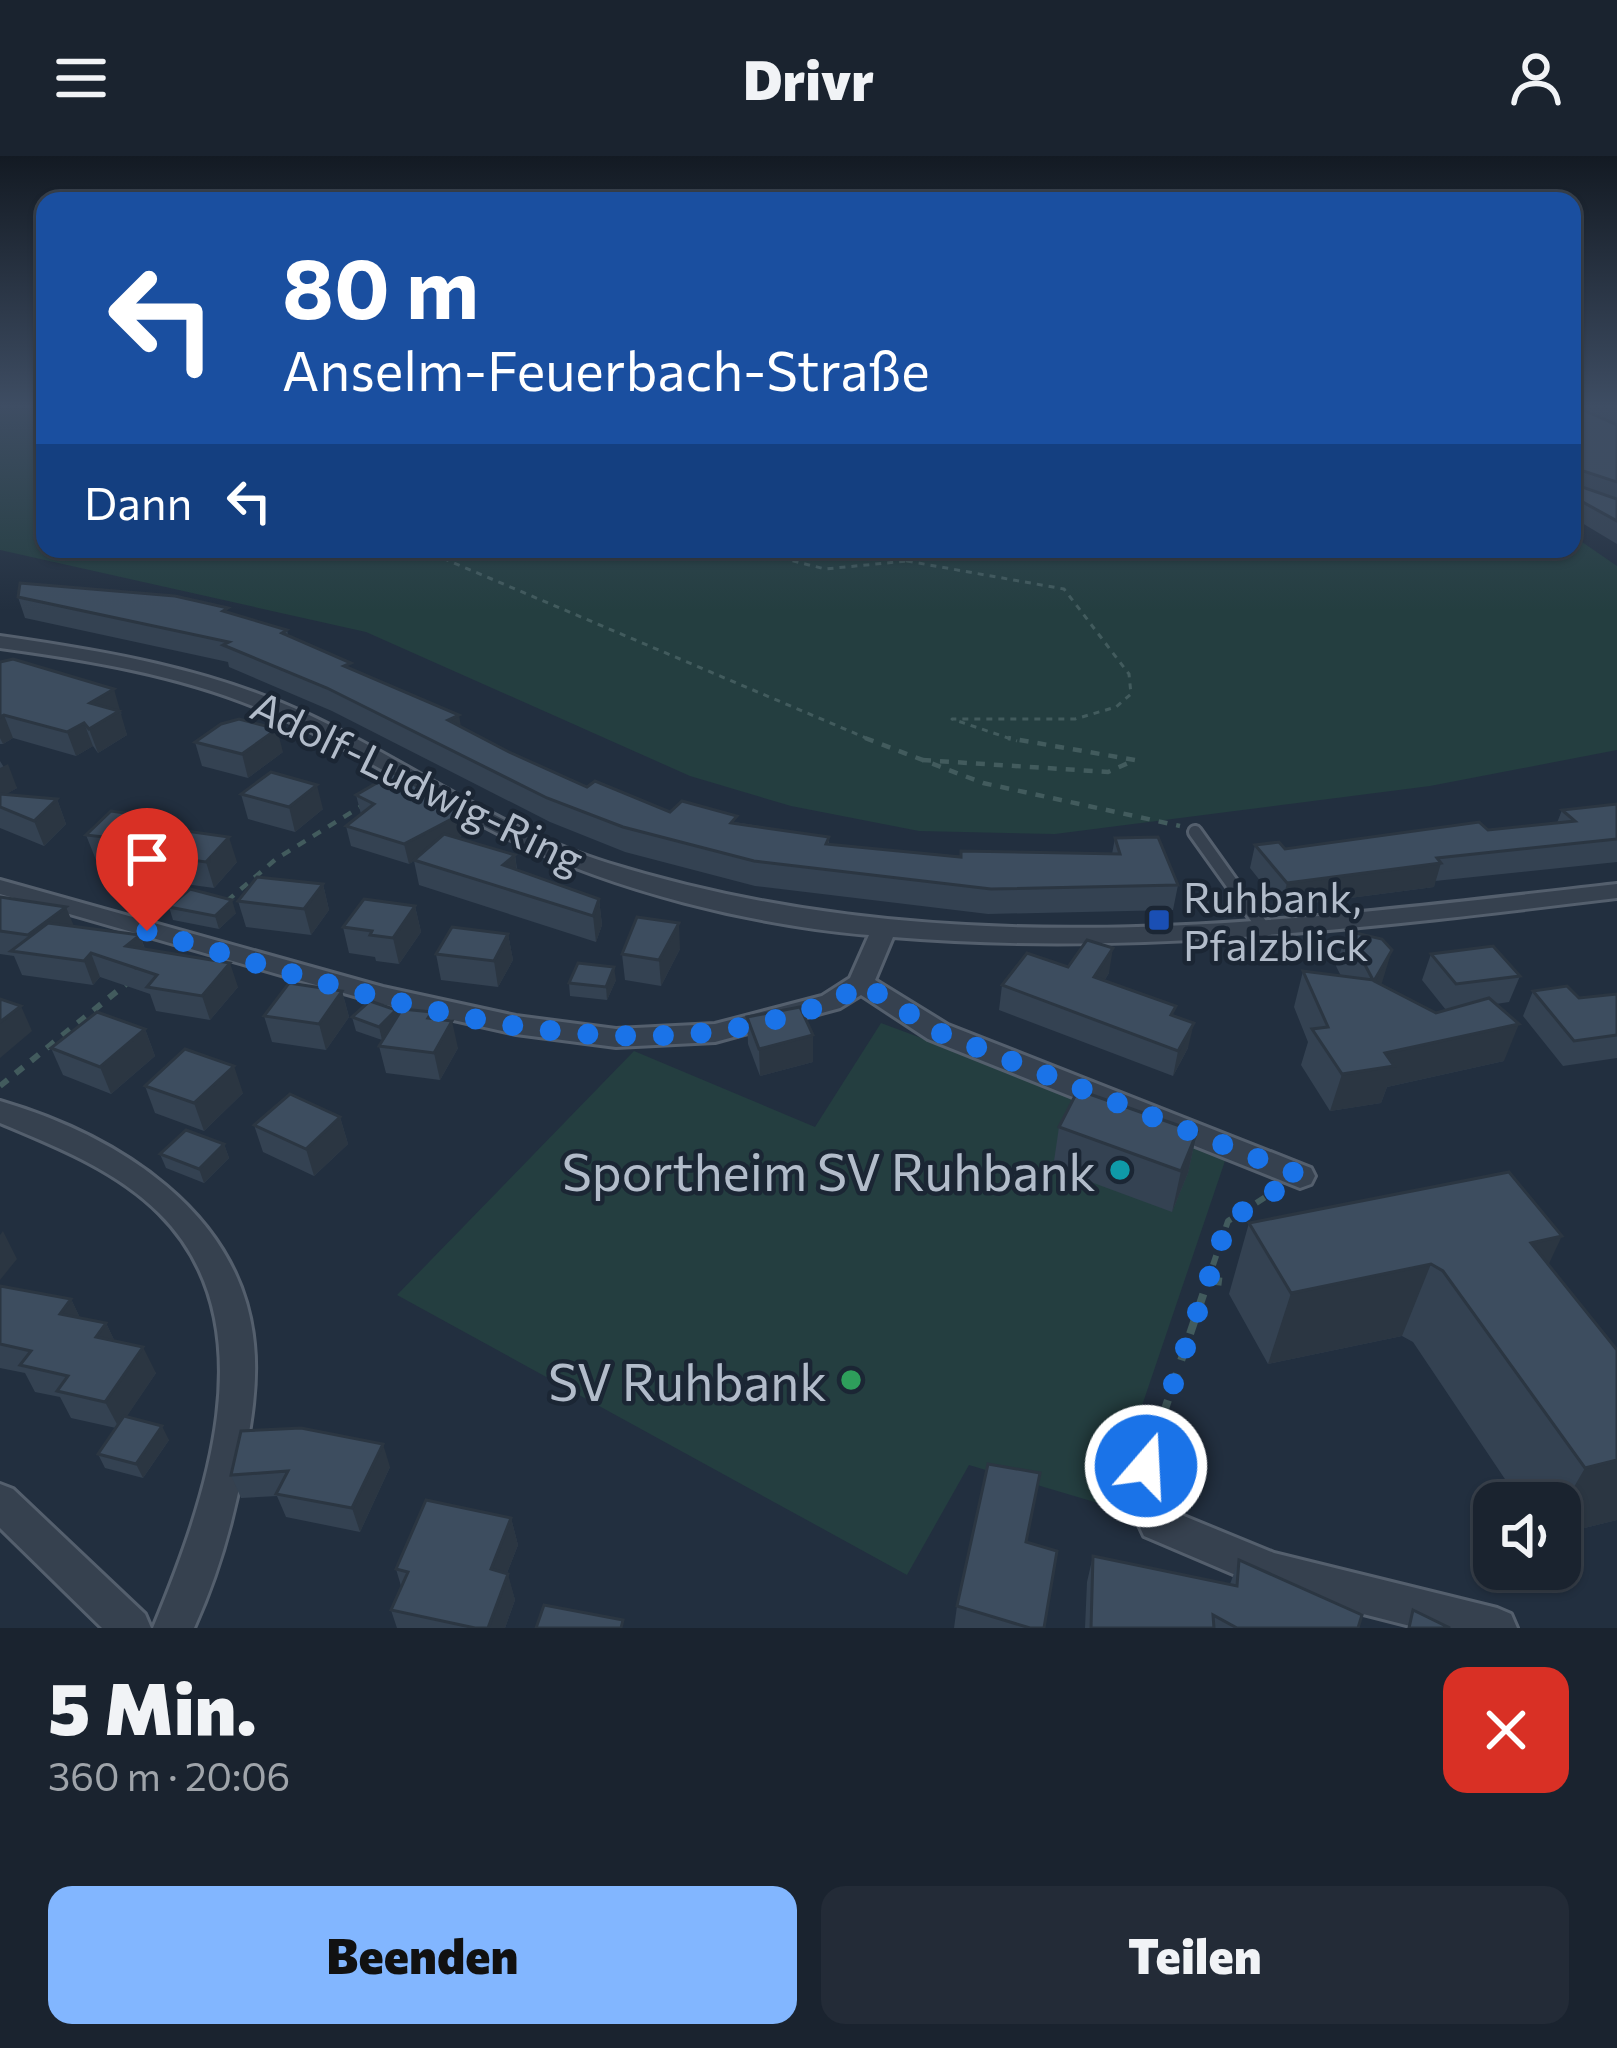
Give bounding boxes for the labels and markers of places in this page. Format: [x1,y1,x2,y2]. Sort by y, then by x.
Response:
pin [96,808,198,931]
place label: Ruhbank, Pfalzblick [1183,870,1369,970]
marker: Ruhbank, Pfalzblick [1146,907,1172,933]
place label: Sportheim SV Ruhbank [562,1139,1096,1202]
marker: Sportheim SV Ruhbank [1107,1157,1133,1183]
place label: SV Ruhbank [548,1349,827,1412]
marker: SV Ruhbank [838,1367,864,1393]

